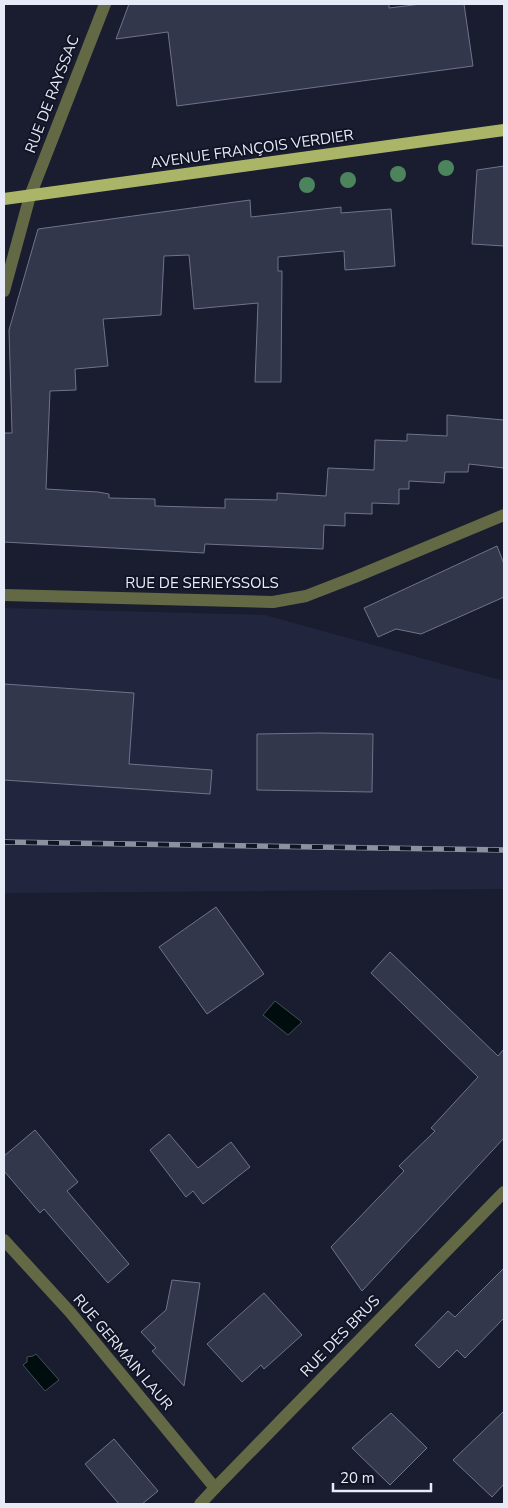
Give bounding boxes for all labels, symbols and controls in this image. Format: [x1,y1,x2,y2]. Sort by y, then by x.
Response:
street label: RUE DE RAYSSAC [20,32,84,156]
street label: AVENUE FRANÇOIS VERDIER [149,125,355,173]
street label: RUE DE SERIEYSSOLS [125,573,279,593]
street label: RUE GERMAIN LAUR [69,1290,177,1414]
street label: RUE DES BRUS [296,1291,384,1381]
scale bar [333,1460,430,1492]
text: 20 m [340,1468,375,1488]

